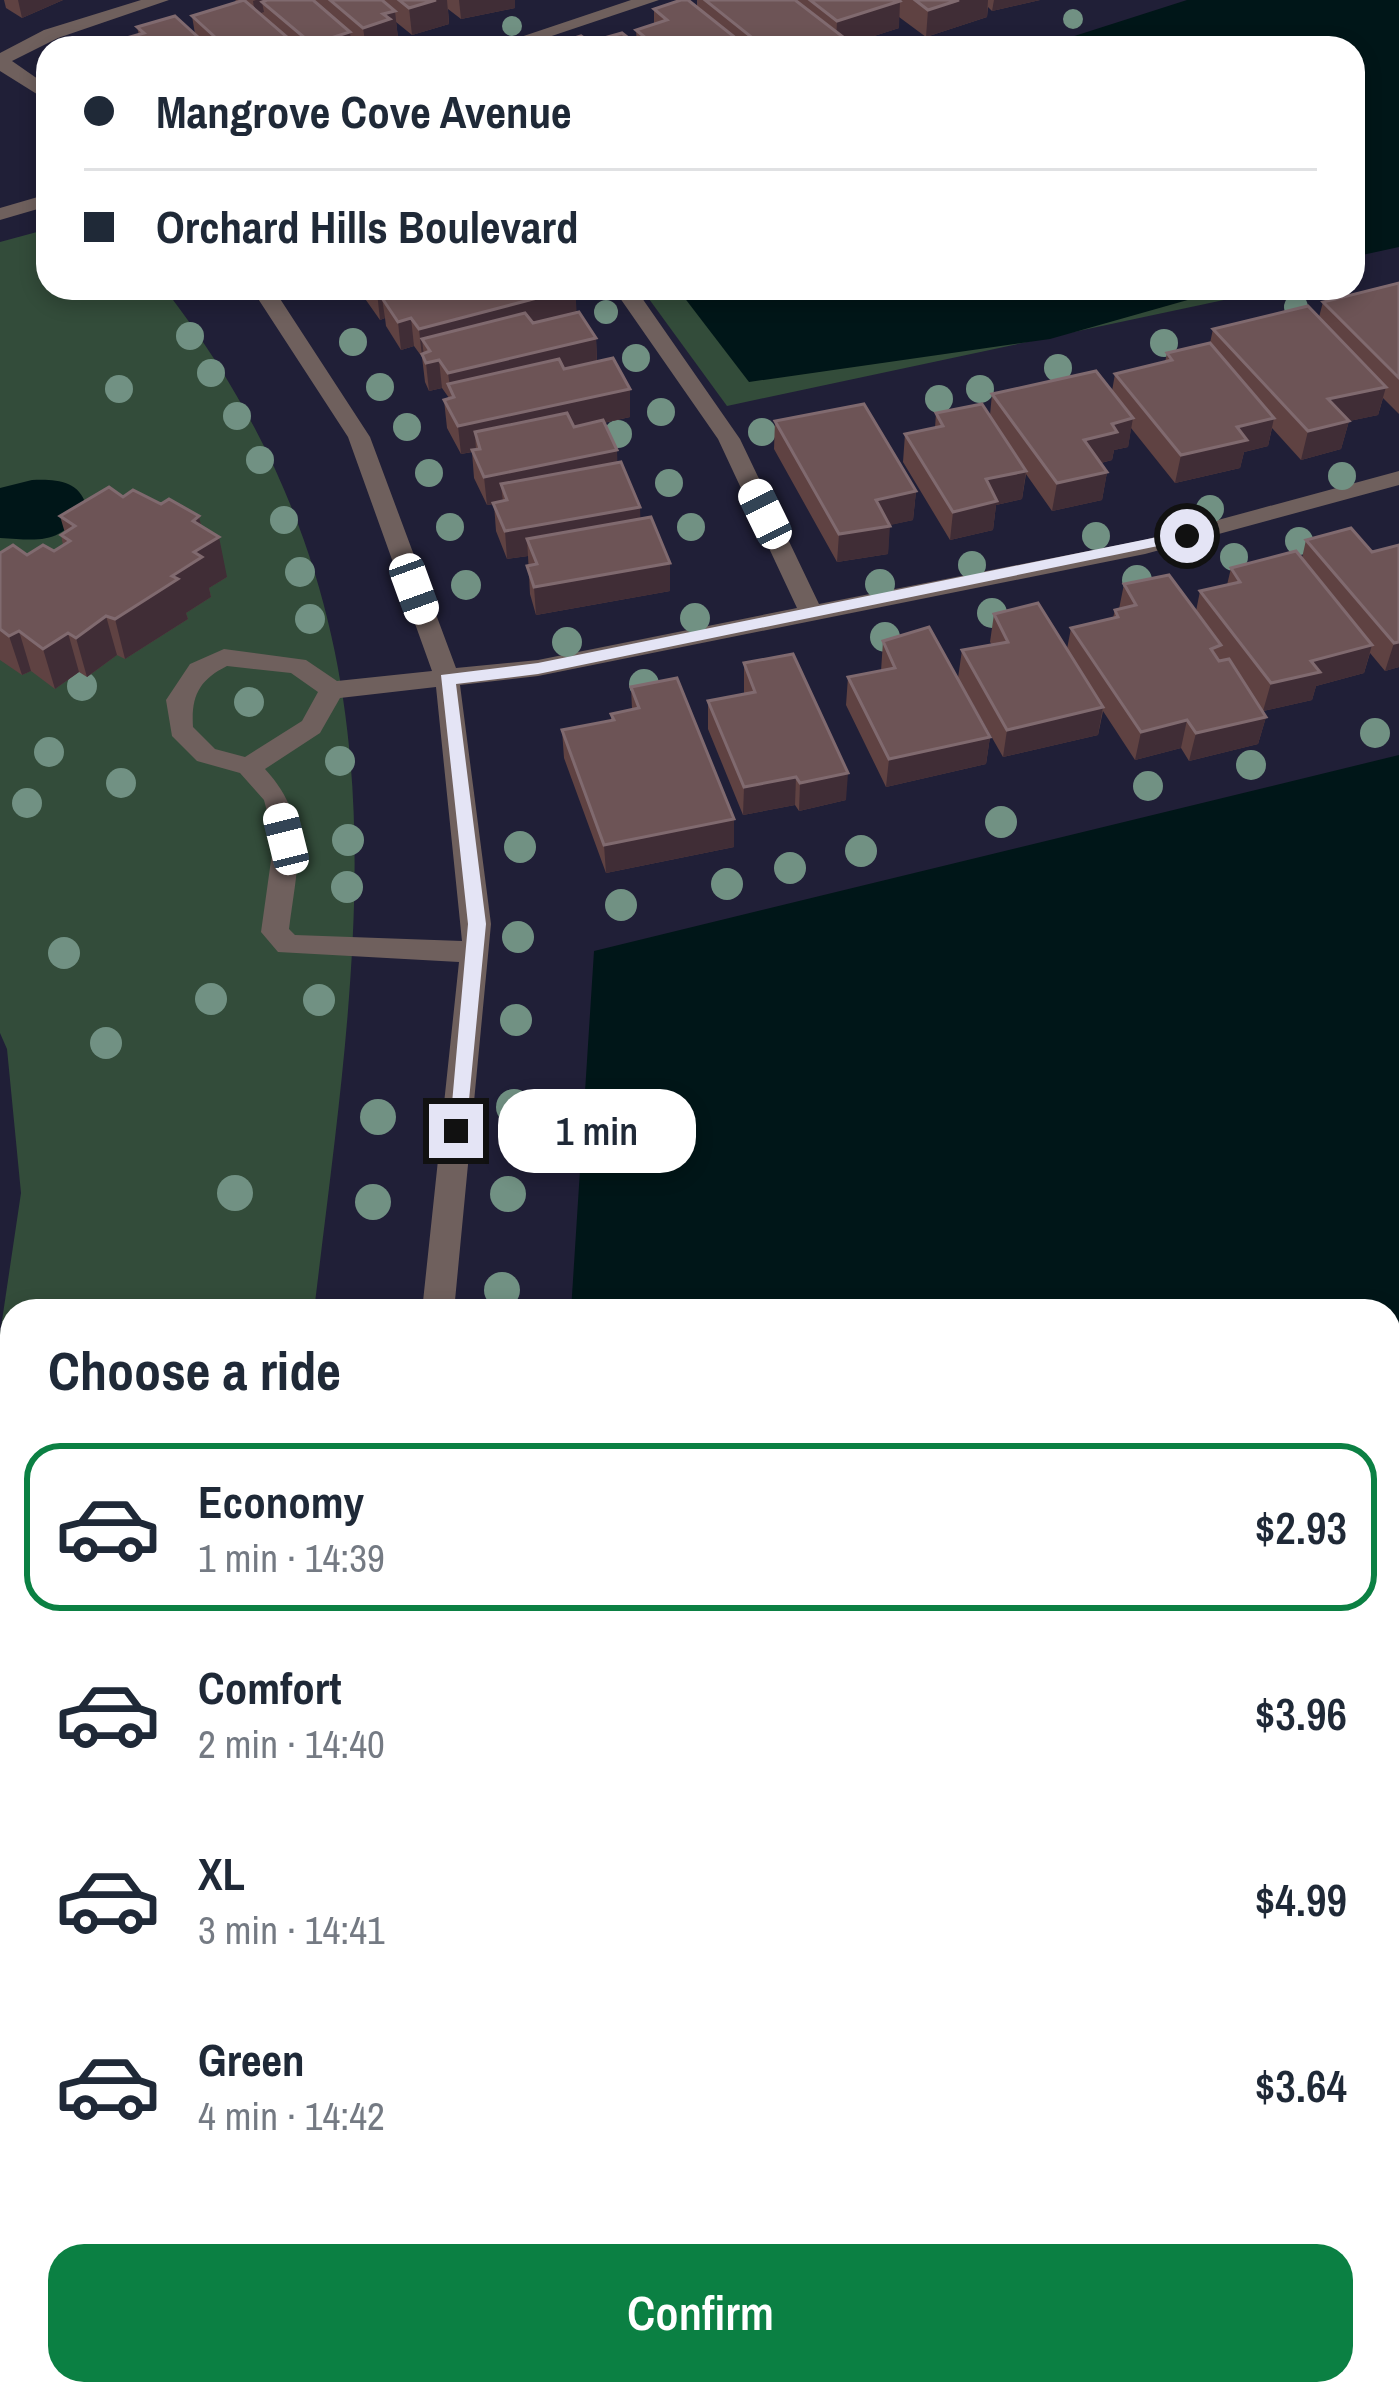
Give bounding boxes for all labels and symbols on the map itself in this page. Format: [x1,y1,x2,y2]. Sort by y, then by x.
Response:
car [733,474,797,554]
route start [1160,509,1214,563]
car [385,549,443,629]
car [260,800,312,878]
callout: 1 min [498,1089,696,1173]
route end [429,1104,483,1158]

